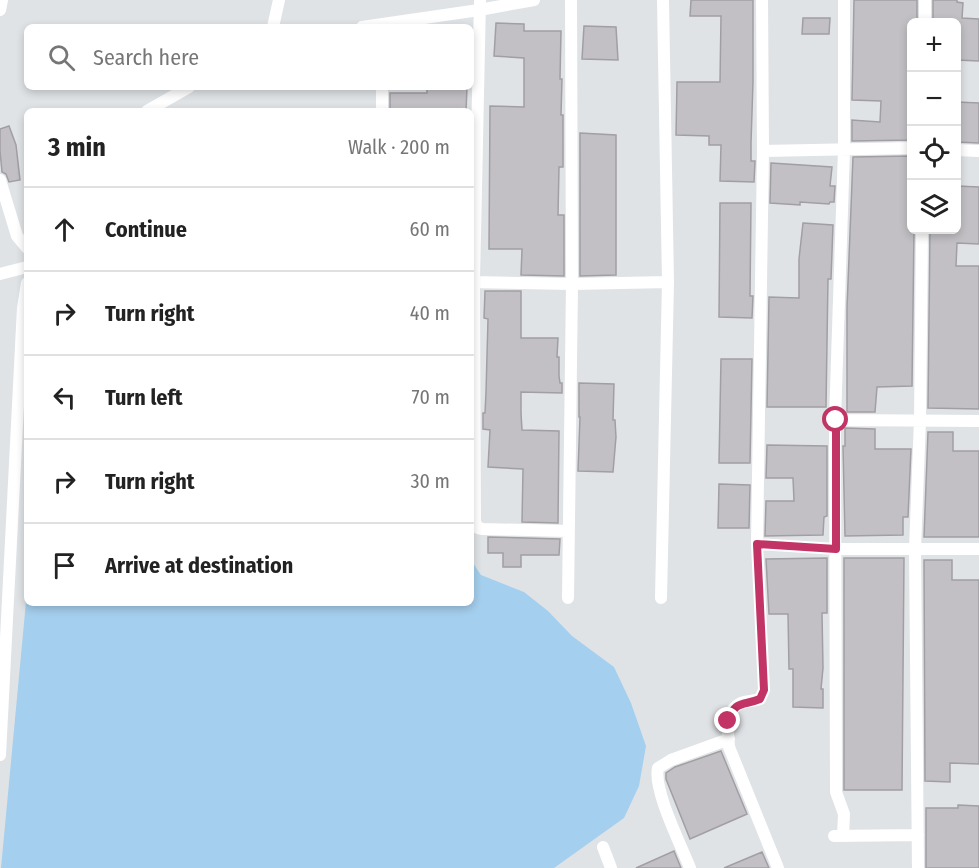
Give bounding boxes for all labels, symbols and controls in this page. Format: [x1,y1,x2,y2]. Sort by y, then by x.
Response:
map controls [907,18,961,234]
button: + [907,18,961,72]
search box [24,24,474,90]
icon: search [45,41,78,74]
text: Search here [93,44,199,71]
button: − [907,72,961,126]
button: locate [907,126,961,180]
text: 3 min [48,132,106,163]
text: Walk · 200 m [348,135,450,159]
button: layers [907,180,961,234]
icon: ahead [48,213,81,246]
text: Continue [105,216,187,243]
text: 60 m [410,217,450,241]
icon: right [48,297,81,330]
text: Turn right [105,300,194,327]
text: 40 m [410,301,450,325]
icon: left [48,381,81,414]
text: Turn left [105,384,183,411]
text: 70 m [412,385,450,409]
route start [822,406,848,432]
icon: right [48,465,81,498]
text: Turn right [105,468,194,495]
text: 30 m [410,469,450,493]
icon: arrive [48,549,81,582]
text: Arrive at destination [105,552,293,579]
route end [714,707,740,733]

